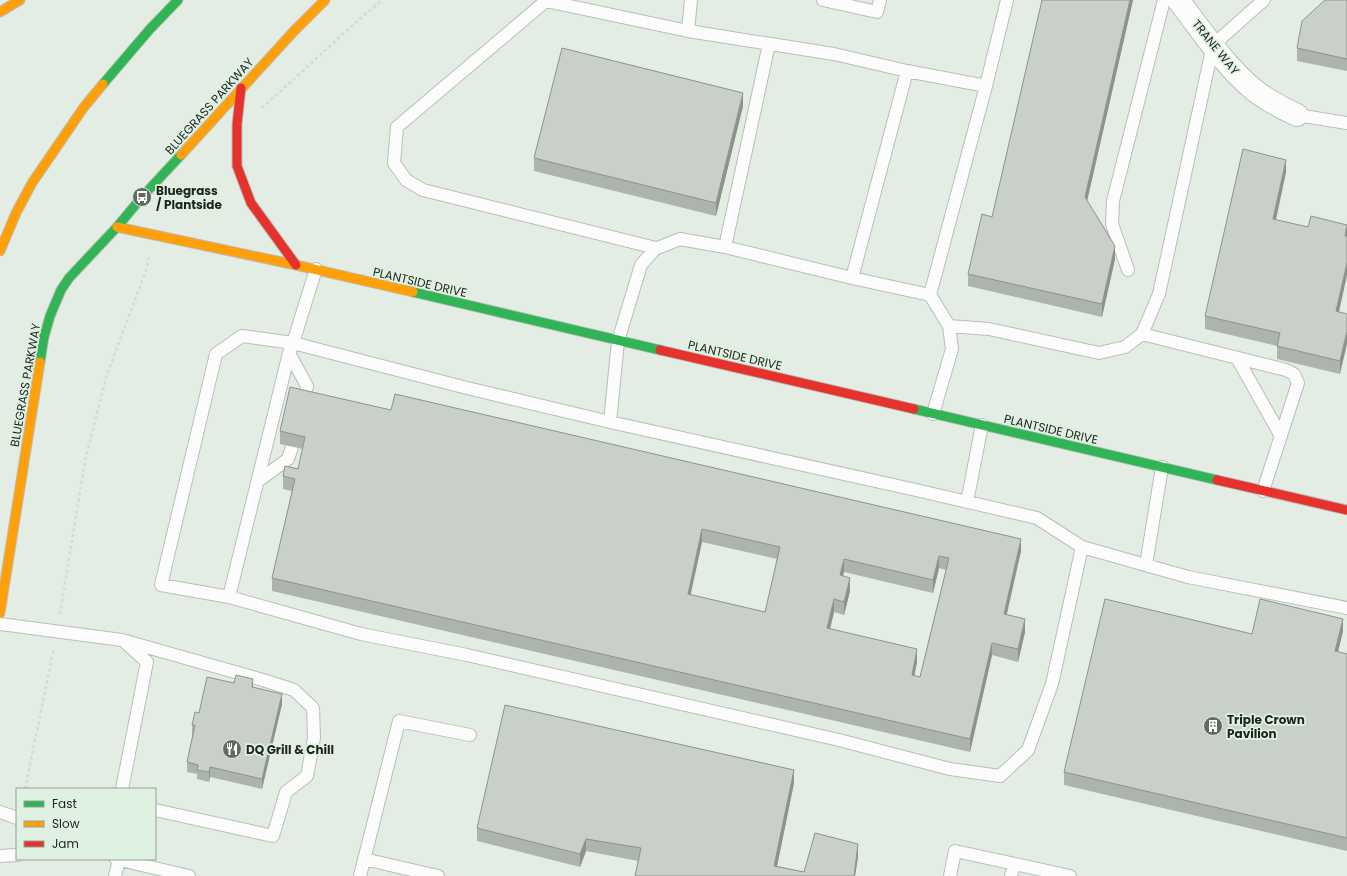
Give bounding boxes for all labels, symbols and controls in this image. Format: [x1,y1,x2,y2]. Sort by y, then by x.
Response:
street label: TRANE WAY [1188,16,1244,78]
street label: BLUEGRASS PARKWAY [161,54,257,158]
place label: Bluegrass / Plantside [156,182,223,213]
bus stop icon: Bluegrass / Plantside [131,186,153,208]
street label: PLANTSIDE DRIVE [371,263,469,301]
street label: BLUEGRASS PARKWAY [6,322,44,448]
street label: PLANTSIDE DRIVE [686,336,784,374]
street label: PLANTSIDE DRIVE [1002,410,1100,448]
place label: Triple Crown Pavilion [1227,711,1305,742]
building icon: Triple Crown Pavilion [1202,715,1224,737]
restaurant icon: DQ Grill & Chill [221,738,243,760]
place label: DQ Grill & Chill [246,741,334,758]
legend [16,788,156,860]
text: Fast [52,795,77,812]
text: Slow [52,815,80,832]
text: Jam [52,835,79,852]

